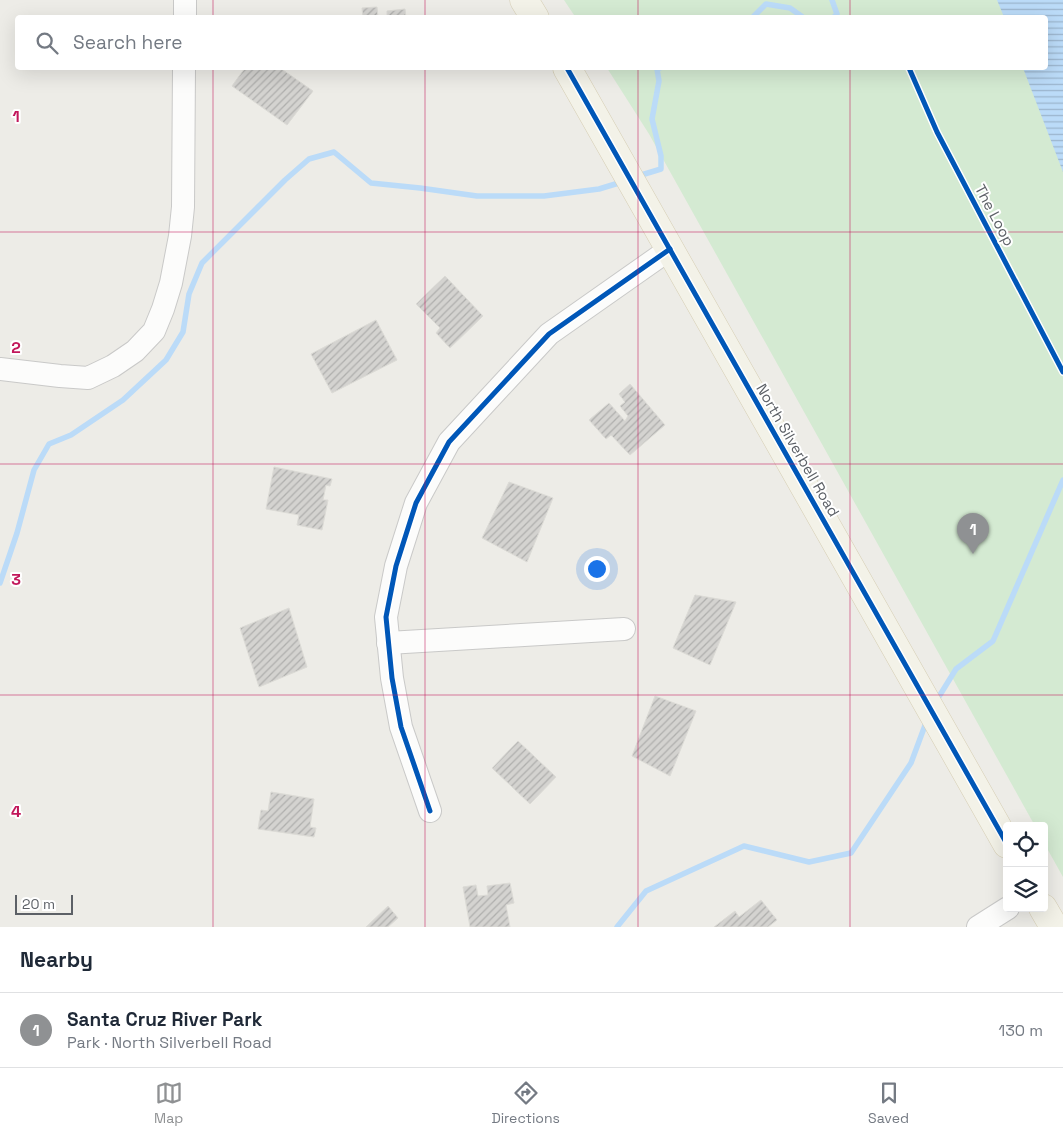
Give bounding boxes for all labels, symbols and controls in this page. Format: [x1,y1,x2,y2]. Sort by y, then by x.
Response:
search box [15,15,1048,70]
icon: search [33,29,61,57]
text: Search here [73,30,183,55]
text: 1 [12,106,20,127]
street label: The Loop [971,181,1019,249]
text: 2 [11,337,21,358]
street label: North Silverbell Road [752,380,844,520]
pin: 1 [957,513,989,554]
your location [584,556,610,582]
text: 3 [11,569,21,590]
text: 4 [11,801,21,822]
map controls [1003,822,1048,912]
button: locate [1003,822,1048,867]
button: layers [1003,867,1048,912]
scale bar [15,892,72,915]
text: 20 m [22,895,55,913]
text: Nearby [20,946,93,973]
text: Santa Cruz River Park [67,1007,263,1032]
text: 1 [32,1020,40,1041]
text: 130 m [999,1020,1043,1041]
text: Park · North Silverbell Road [67,1032,272,1053]
tab: Map [154,1079,183,1127]
tab: Directions [491,1079,560,1127]
tab: Saved [868,1079,909,1127]

